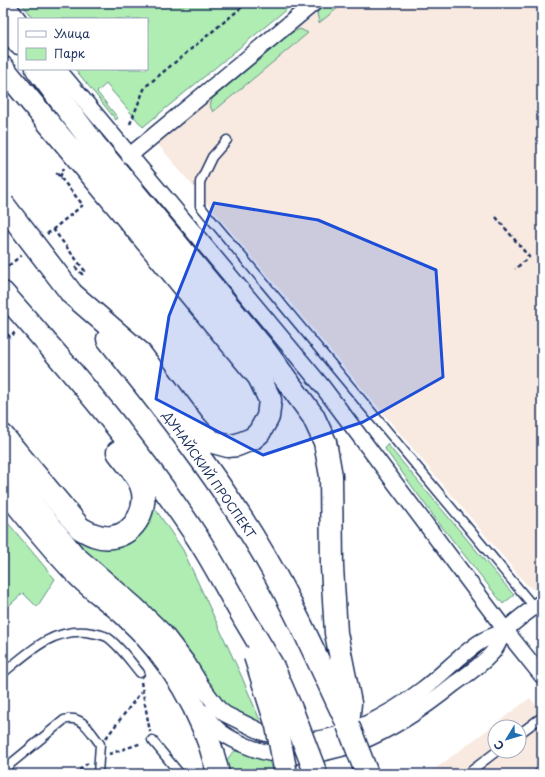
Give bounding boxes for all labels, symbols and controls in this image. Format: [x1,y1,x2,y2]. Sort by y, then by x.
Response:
legend [18,18,148,70]
text: Улица [54,24,90,42]
text: Парк [54,44,86,62]
street label: ДУНАЙСКИЙ ПРОСПЕКТ [158,406,261,542]
north arrow [487,719,527,759]
text: С [489,737,508,754]

